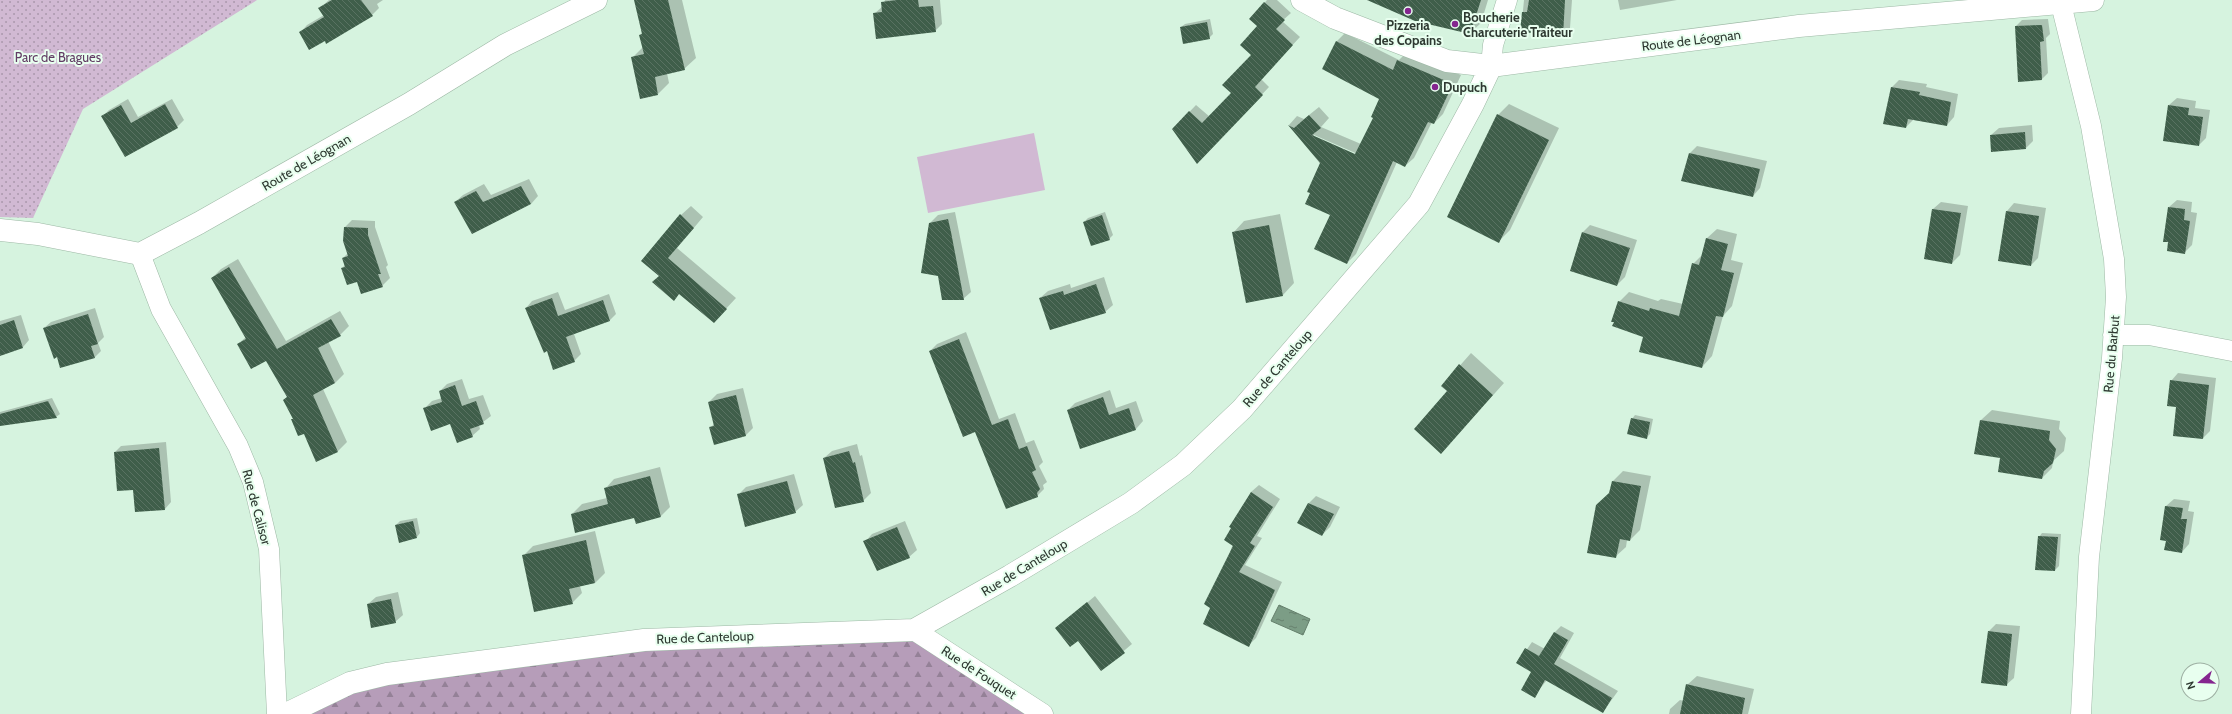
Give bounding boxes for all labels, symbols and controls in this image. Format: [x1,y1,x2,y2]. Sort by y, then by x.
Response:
marker: Pizzeria des Copains [1403,6,1413,16]
place label: Boucherie Charcuterie Traiteur [1463,9,1573,40]
place label: Pizzeria des Copains [1374,17,1442,48]
marker: Boucherie Charcuterie Traiteur [1450,19,1460,29]
street label: Route de Léognan [1641,26,1741,54]
park label: Parc de Bragues [15,49,102,65]
place label: Dupuch [1443,79,1487,95]
marker: Dupuch [1430,82,1440,92]
street label: Route de Léognan [259,130,353,194]
street label: Rue du Barbut [2100,314,2122,393]
street label: Rue de Canteloup [1239,326,1315,410]
street label: Rue de Calisor [239,467,275,547]
street label: Rue de Canteloup [978,535,1070,599]
street label: Rue de Canteloup [656,627,754,647]
street label: Rue de Fouquet [939,642,1020,703]
north arrow [2180,662,2220,702]
text: N [2183,679,2198,691]

